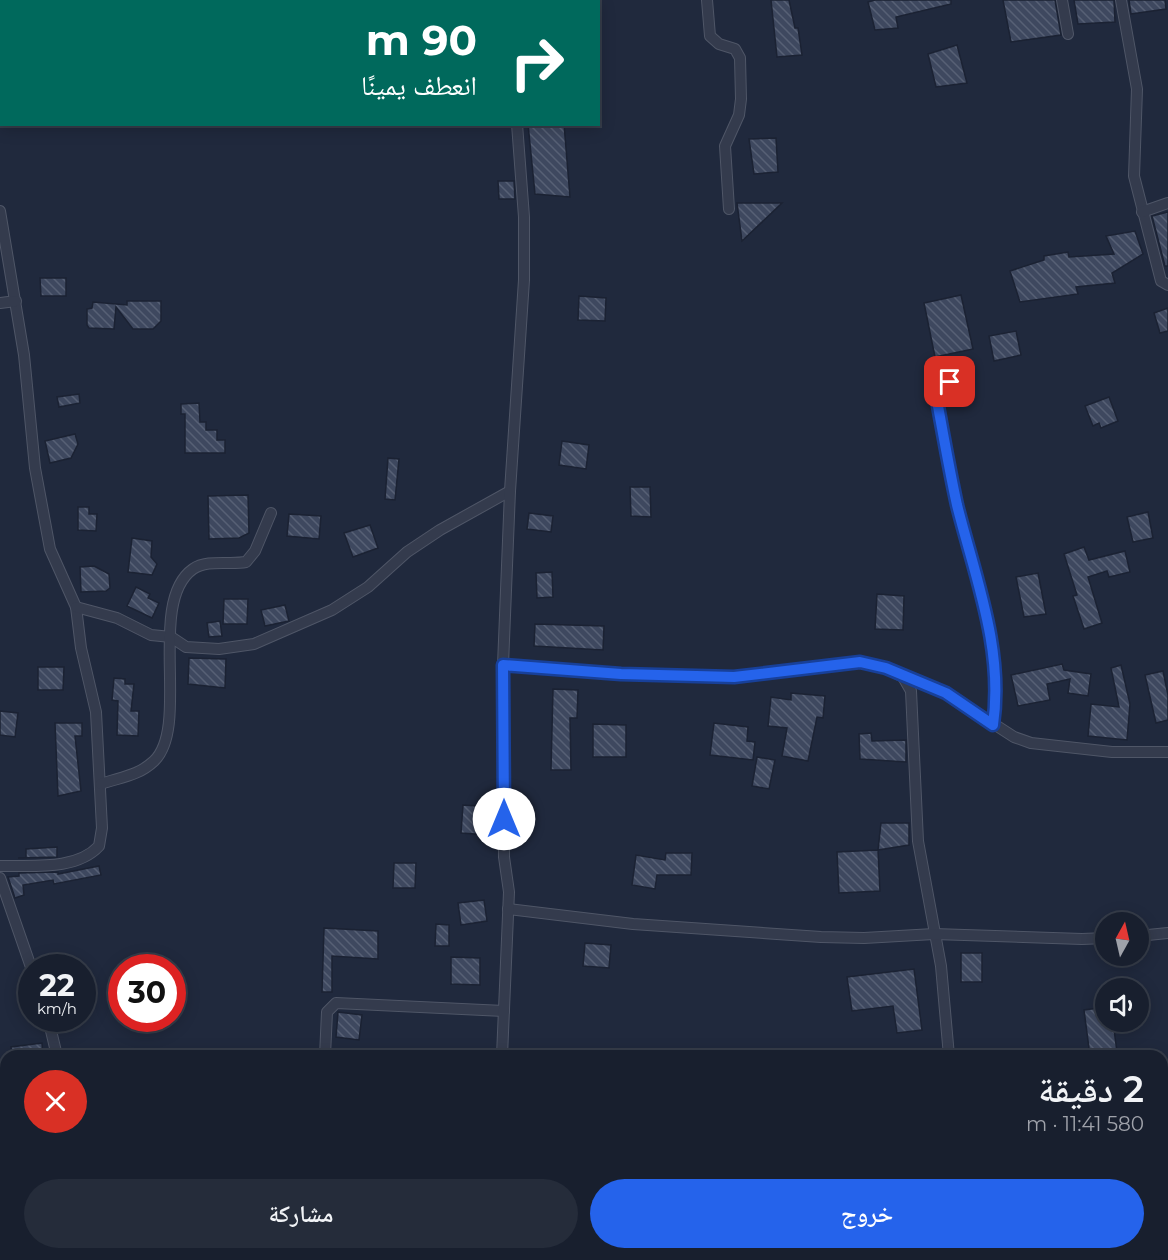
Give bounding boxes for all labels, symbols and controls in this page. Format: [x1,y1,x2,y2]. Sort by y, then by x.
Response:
text: 90 m [366,14,477,66]
icon: right [498,24,576,102]
text: انعطف يمينًا [361,69,477,102]
pin [924,356,975,407]
icon: arrive [933,365,966,398]
position arrow [472,787,536,851]
north arrow [1095,912,1149,966]
map controls [1095,912,1149,1032]
speed limit sign: 30 [108,954,186,1032]
text: 22 [39,967,75,1004]
button: sound [1095,978,1149,1032]
text: km/h [37,999,77,1018]
text: 2 دقيقة [1038,1067,1144,1111]
button: close [24,1070,87,1133]
text: 580 m · 11:41 [1026,1112,1144,1136]
button: مشاركة [24,1179,578,1248]
button: خروج [590,1179,1144,1248]

